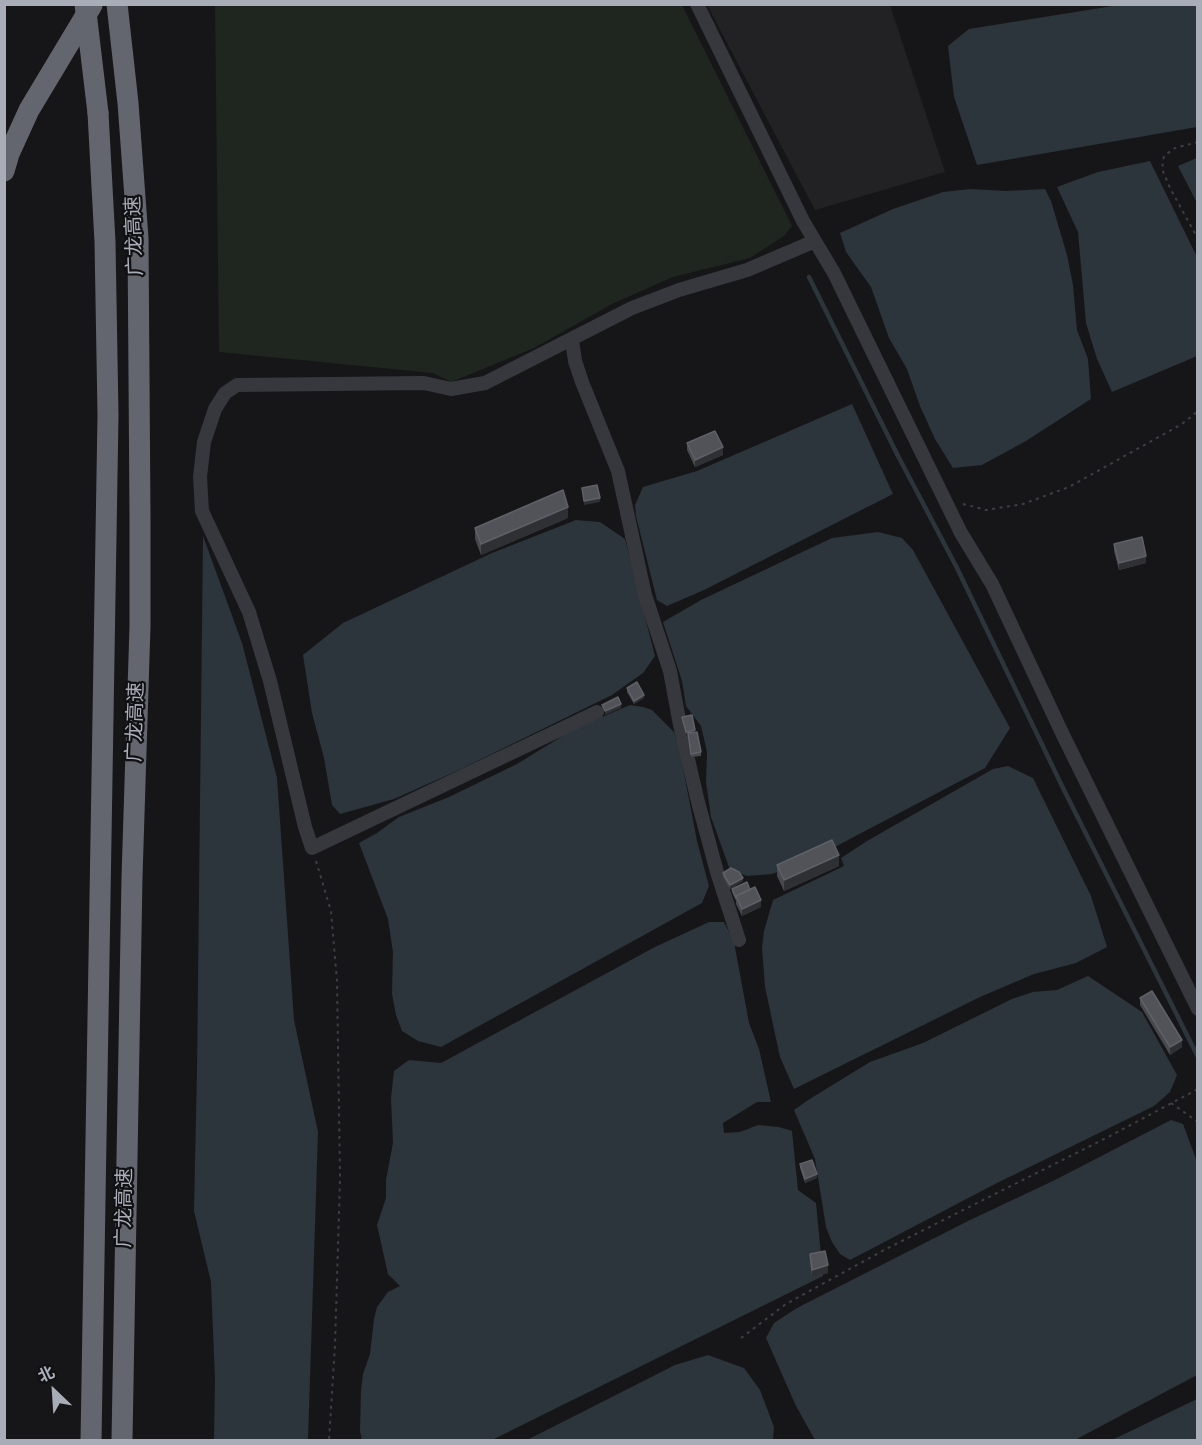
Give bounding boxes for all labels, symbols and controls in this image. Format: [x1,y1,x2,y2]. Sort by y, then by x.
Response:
street label: 广龙高速 [123,196,149,276]
street label: 广龙高速 [124,682,150,762]
street label: 广龙高速 [113,1168,139,1248]
north arrow [24,1361,84,1421]
text: 北 [34,1361,58,1388]

